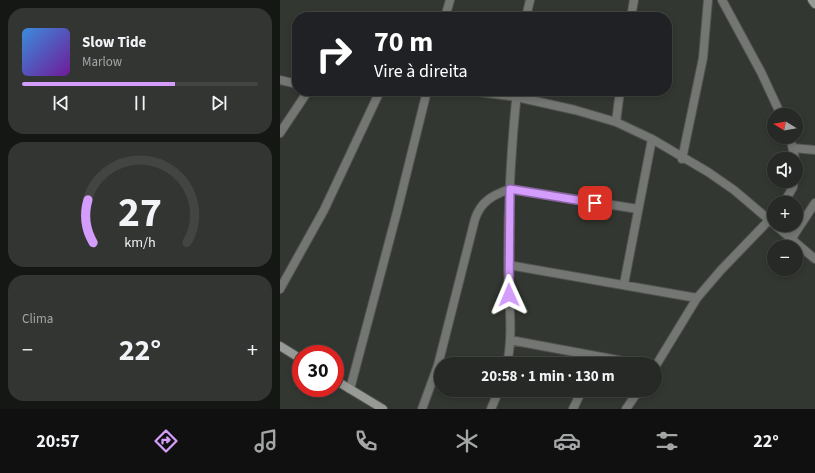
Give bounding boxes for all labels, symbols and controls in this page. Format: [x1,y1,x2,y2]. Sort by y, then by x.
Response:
text: 70 m [374,22,433,62]
icon: right [308,28,360,80]
text: Slow Tide [82,32,146,53]
text: Marlow [82,53,122,71]
text: Vire à direita [374,59,468,84]
icon: previous [50,92,72,114]
icon: pause [129,92,151,114]
icon: next [208,92,230,114]
north arrow [767,108,803,144]
map controls [767,108,803,276]
button: sound [767,152,803,188]
text: 27 [118,182,162,242]
pin [578,186,612,220]
icon: arrive [584,192,606,214]
button: + [767,196,803,232]
text: km/h [124,231,156,252]
button: − [767,240,803,276]
position arrow [488,274,530,316]
text: Clima [22,310,53,328]
text: 22° [119,329,161,372]
text: − [22,334,33,366]
text: + [247,334,258,366]
speed limit sign: 30 [292,345,344,397]
text: 20:58 · 1 min · 130 m [481,366,615,387]
icon: directions [152,427,180,455]
icon: music [252,427,280,455]
icon: phone [352,427,380,455]
icon: climate [453,427,481,455]
icon: car [553,427,581,455]
icon: filters [653,427,681,455]
text: 20:57 [36,429,80,454]
text: 22° [753,429,779,454]

